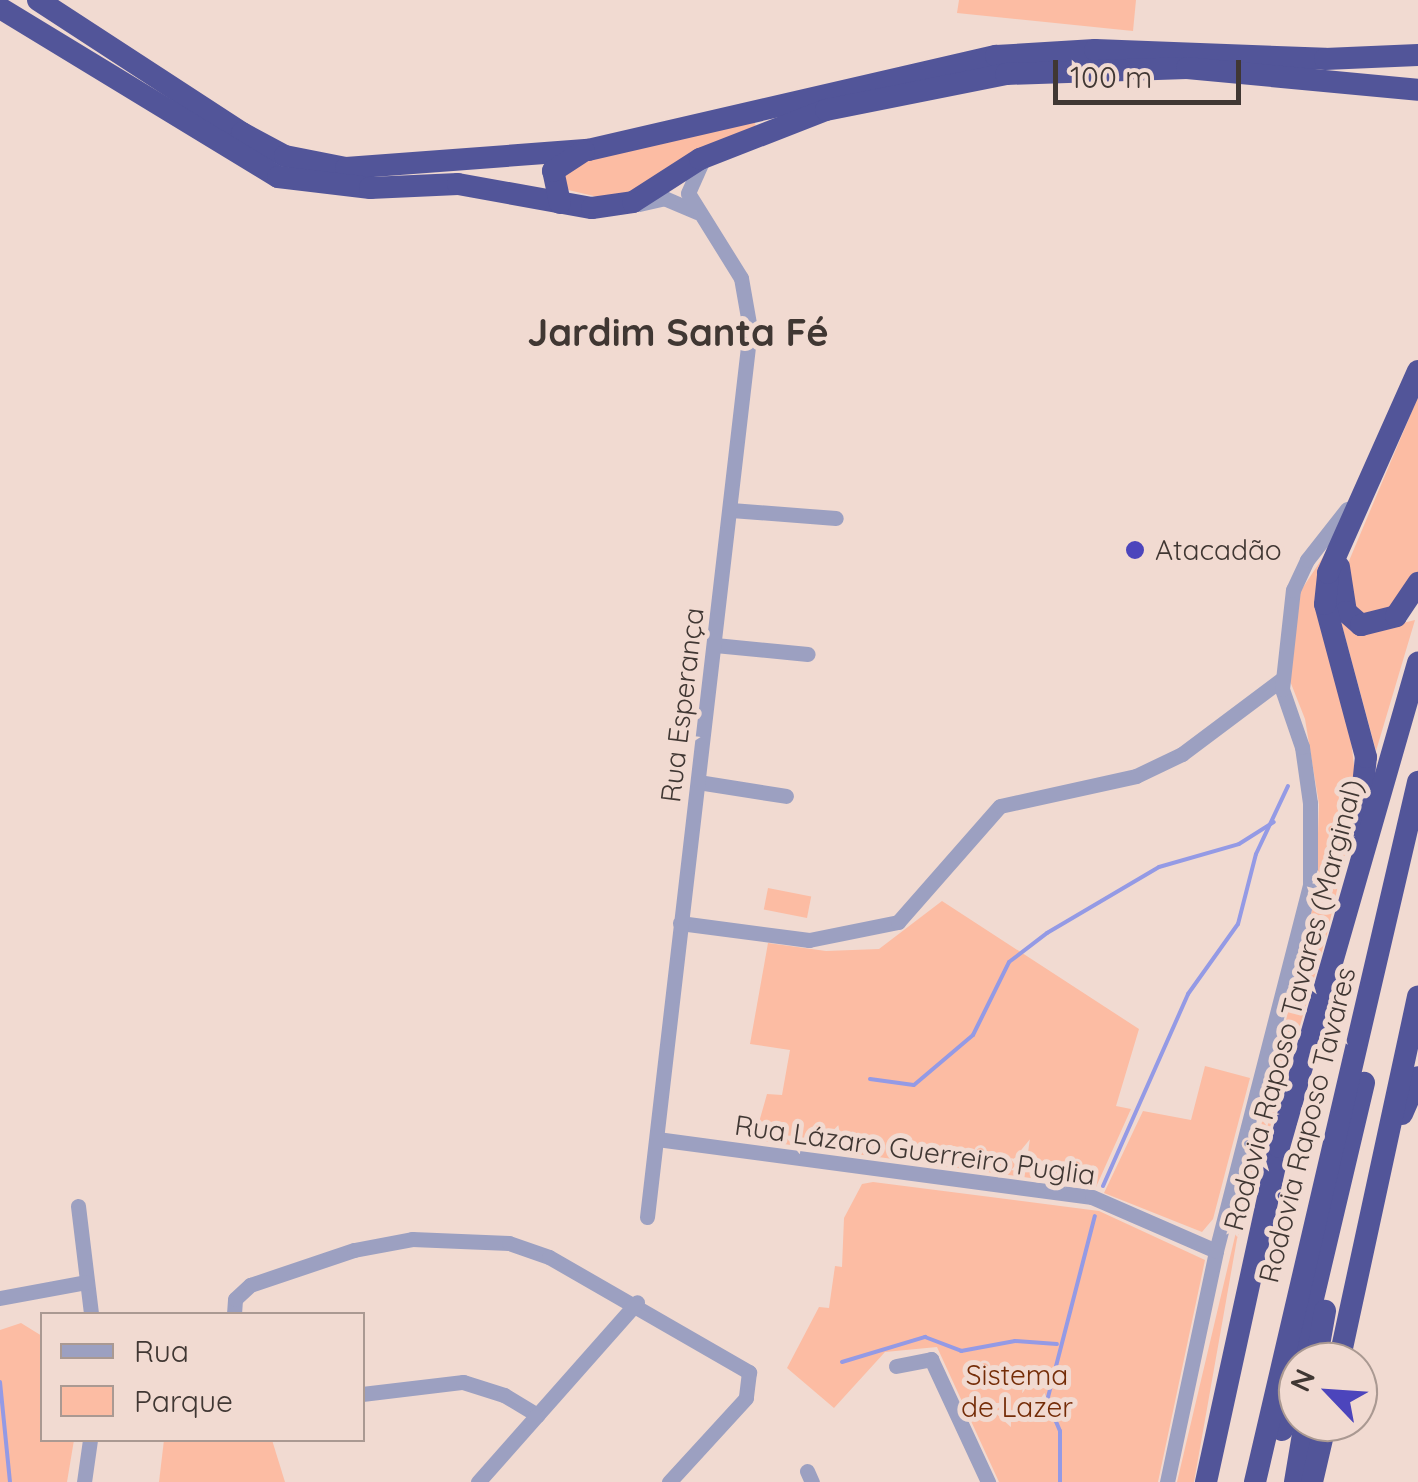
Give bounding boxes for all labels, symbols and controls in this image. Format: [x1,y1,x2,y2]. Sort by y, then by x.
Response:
scale bar [1058,40,1246,102]
text: 100 m [1070,58,1152,96]
district label: Jardim Santa Fé [527,310,829,356]
place label: Atacadão [1155,533,1282,567]
marker: Atacadão [1124,539,1146,561]
street label: Rua Esperança [653,606,711,804]
street label: Rodovia Raposo Tavares (Marginal) [1216,776,1370,1234]
street label: Rodovia Raposo Tavares [1252,964,1362,1286]
street label: Rua Lázaro Guerreiro Puglia [733,1108,1097,1192]
legend [40,1312,365,1442]
text: Rua [134,1332,189,1370]
north arrow [1278,1342,1378,1442]
park label: Sistema de Lazer [961,1358,1073,1424]
text: N [1282,1363,1322,1397]
text: Parque [134,1382,233,1420]

